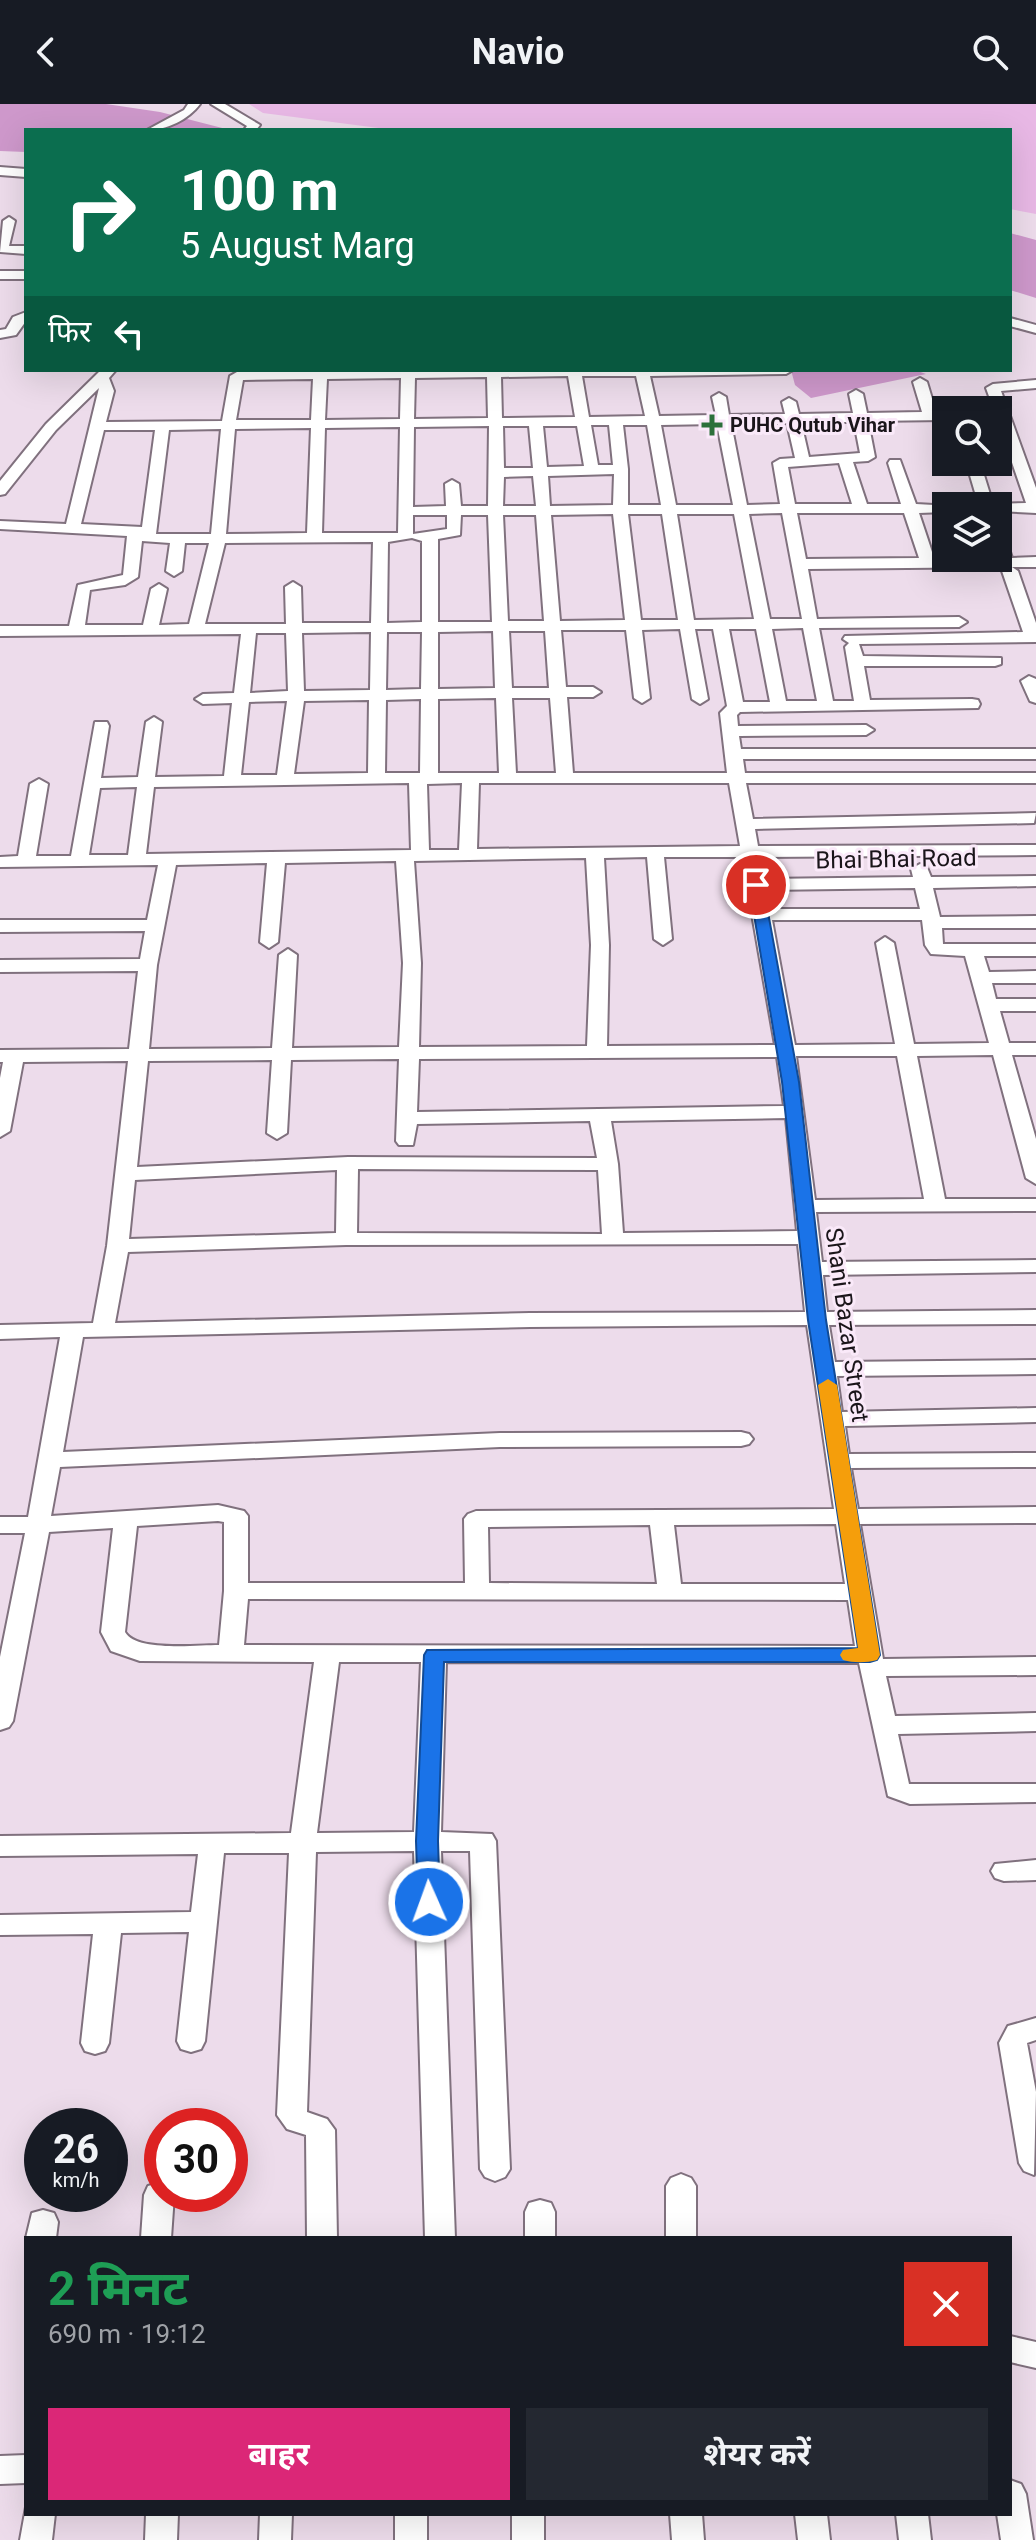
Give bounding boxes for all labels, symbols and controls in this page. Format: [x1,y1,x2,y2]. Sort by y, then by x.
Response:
icon: back [24,30,68,74]
icon: search [968,30,1012,74]
text: Navio [472,31,564,73]
text: 100 m [180,158,339,224]
icon: right [48,160,152,264]
text: 5 August Marg [180,225,415,267]
icon: left [107,312,151,356]
text: फिर [48,314,91,349]
map controls [932,396,1012,572]
button: search [932,396,1012,476]
place label: PUHC Qutub Vihar [730,413,896,437]
marker: PUHC Qutub Vihar [701,414,723,436]
button: layers [932,492,1012,572]
street label: Bhai Bhai Road [815,844,977,874]
pin [722,851,790,919]
icon: arrive [734,863,778,907]
street label: Shani Bazar Street [820,1226,875,1424]
position arrow [387,1860,471,1944]
speed limit sign: 30 [144,2108,248,2212]
text: 26 [53,2126,99,2173]
text: km/h [53,2168,99,2192]
text: 2 मिनट [48,2260,188,2317]
button: close [904,2262,988,2346]
text: 690 m · 19:12 [48,2319,206,2349]
button: बाहर [48,2408,510,2500]
button: शेयर करें [526,2408,988,2500]

